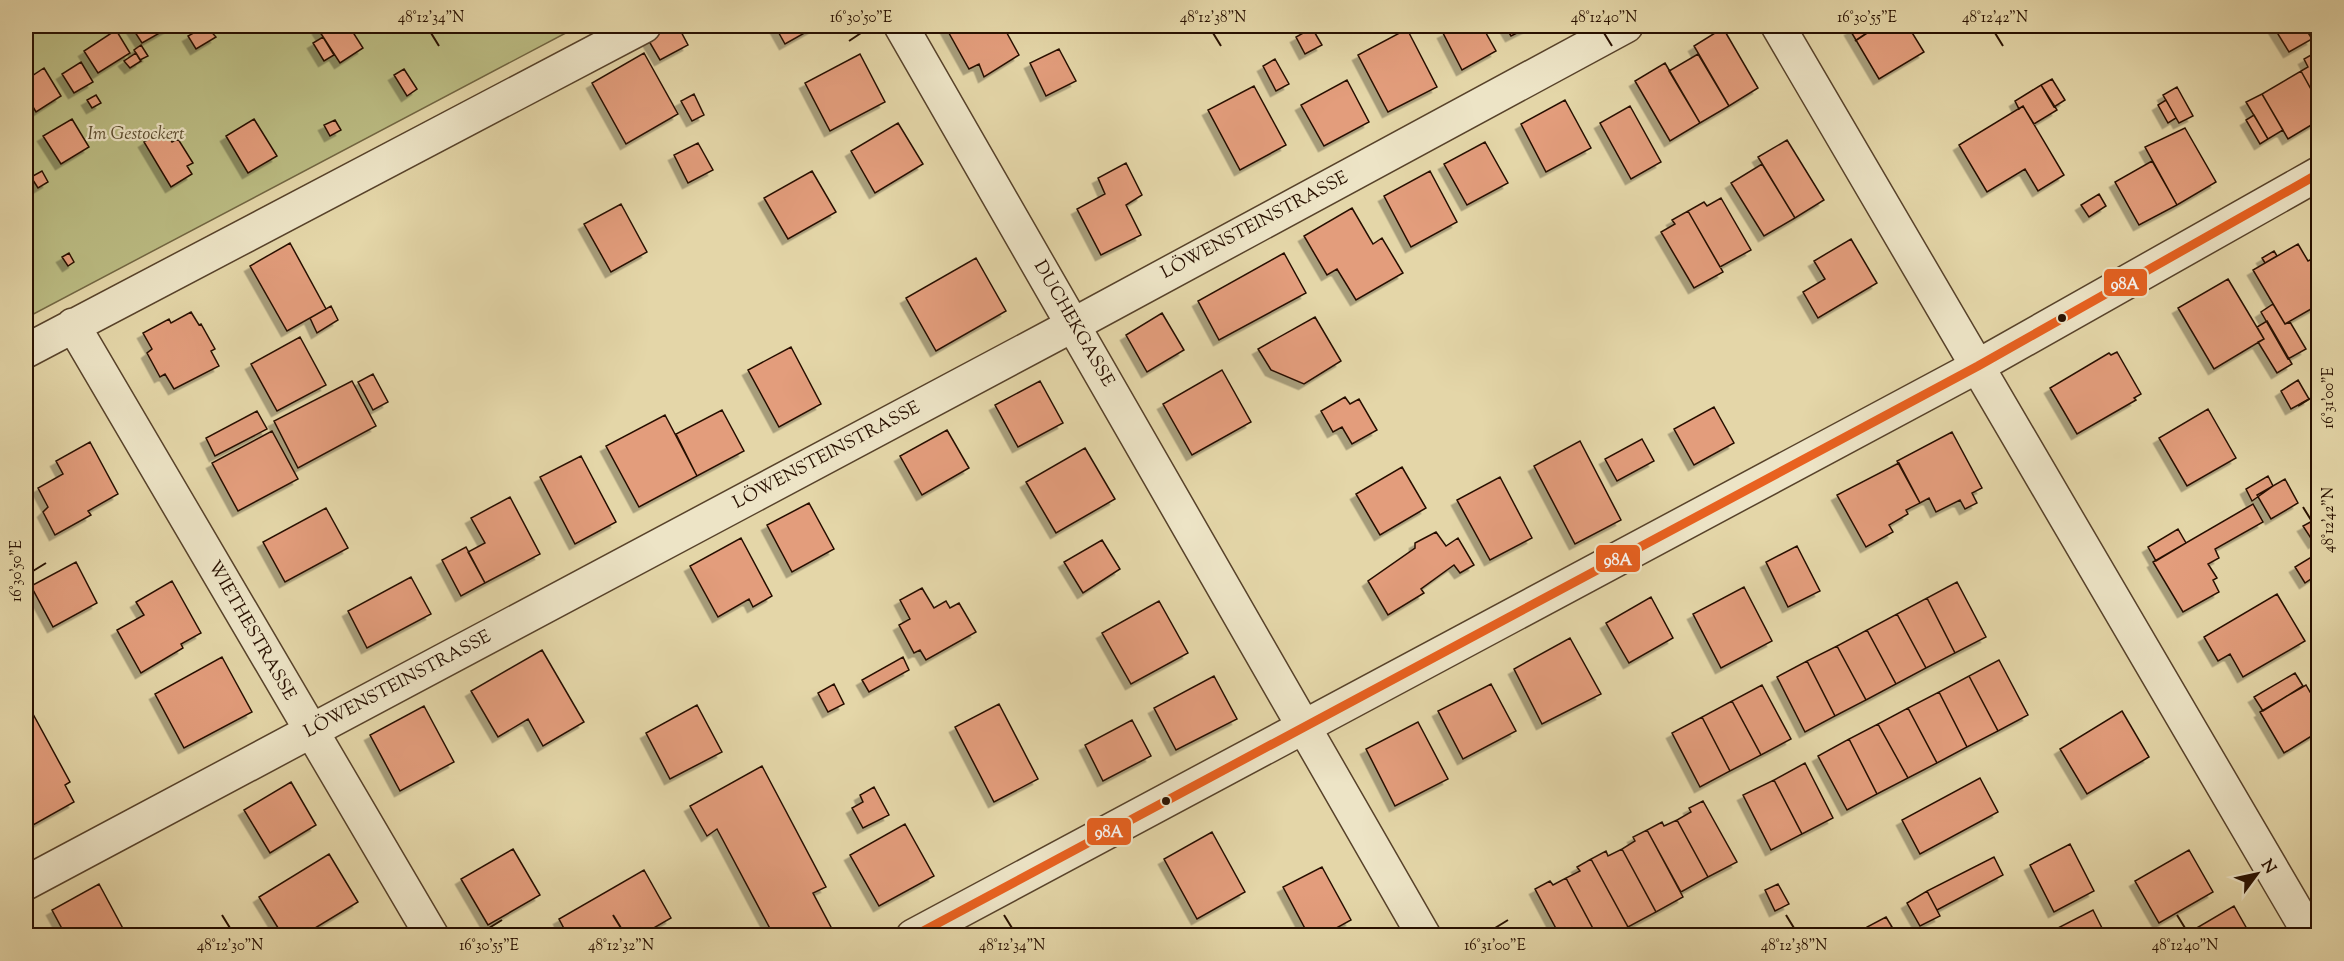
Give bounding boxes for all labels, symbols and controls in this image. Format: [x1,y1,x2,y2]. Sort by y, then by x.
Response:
text: 48°12'34"N [398,8,464,29]
text: 16°30'50"E [830,8,892,29]
text: 48°12'38"N [1180,8,1246,29]
text: 48°12'40"N [1571,8,1637,29]
text: 16°30'55"E [1837,8,1897,29]
text: 48°12'42"N [1962,8,2028,29]
park label: Im Gestockert [87,122,185,148]
street label: LÖWENSTEINSTRASSE [1157,166,1353,286]
street label: DUCHEKGASSE [1026,256,1120,392]
line badge: 98A [2103,268,2148,297]
text: 98A [2111,274,2139,297]
unlabelled marker [2056,312,2068,324]
text: 16°31'00"E [2319,367,2340,429]
street label: LÖWENSTEINSTRASSE [729,396,925,516]
text: 48°12'42"N [2319,487,2340,553]
text: 16°30'50"E [7,540,28,602]
line badge: 98A [1595,544,1641,573]
text: 98A [1604,550,1632,573]
street label: WIETHESTRASSE [200,556,302,706]
street label: LÖWENSTEINSTRASSE [300,625,496,745]
unlabelled marker [1160,795,1172,807]
line badge: 98A [1086,817,1132,846]
text: 98A [1095,822,1123,845]
north arrow [2227,844,2287,904]
text: N [2254,856,2281,879]
text: 48°12'30"N [197,936,263,957]
text: 16°30'55"E [459,936,519,957]
text: 48°12'32"N [588,936,654,957]
text: 48°12'34"N [979,936,1045,957]
text: 16°31'00"E [1464,936,1526,957]
text: 48°12'38"N [1761,936,1827,957]
text: 48°12'40"N [2152,936,2218,957]

